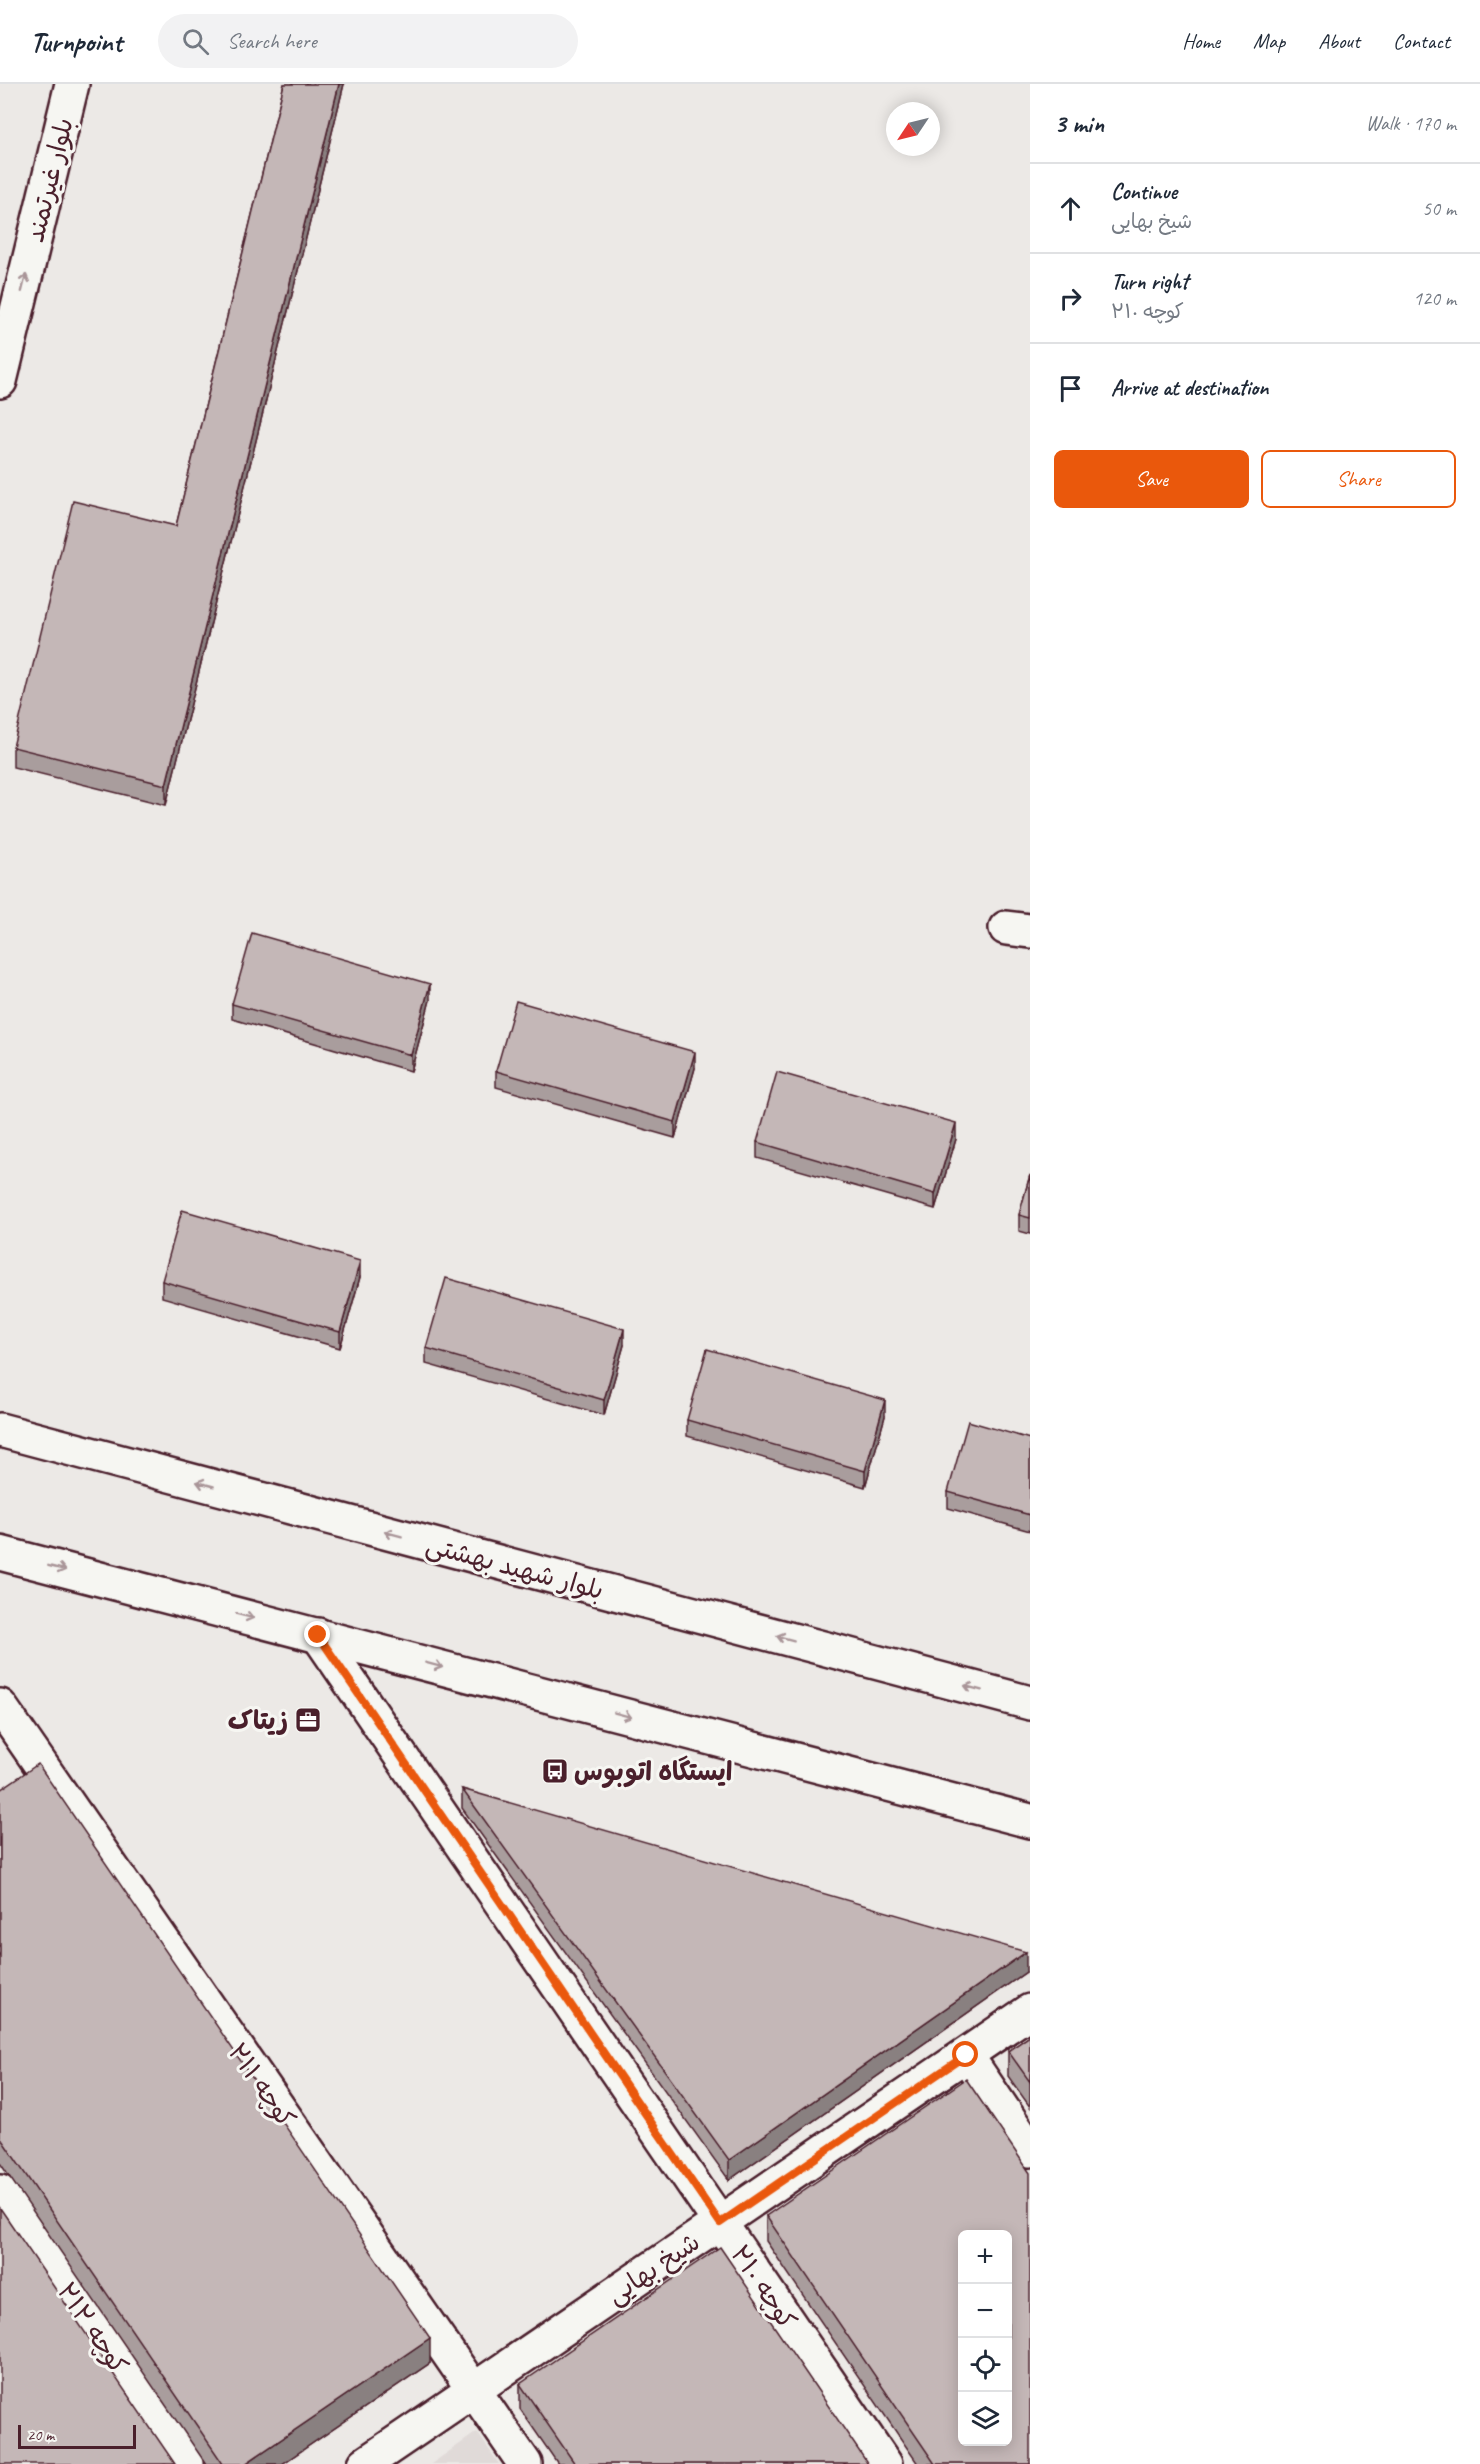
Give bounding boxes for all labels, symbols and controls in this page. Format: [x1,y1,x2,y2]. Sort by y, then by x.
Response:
search box [158,14,578,68]
text: Turnpoint [30,24,122,59]
icon: search [179,25,212,58]
text: Search here [227,27,317,55]
text: Home [1182,28,1220,54]
text: Map [1253,28,1285,54]
text: About [1318,28,1360,54]
text: Contact [1393,28,1450,54]
north arrow [886,102,940,156]
text: 3 min [1054,107,1104,140]
text: Walk · 170 m [1366,111,1456,136]
street label: بلوار غیرتمند [18,114,81,246]
text: Continue [1111,178,1177,206]
icon: ahead [1054,192,1087,225]
text: 50 m [1422,196,1456,221]
text: شیخ بهایی [1111,209,1192,234]
text: Turn right [1111,268,1188,296]
one-way arrow [18,274,30,293]
icon: right [1054,282,1087,315]
text: 120 m [1413,286,1456,311]
text: کوچه ۲۱۰ [1111,299,1184,324]
icon: arrive [1054,372,1087,405]
text: Arrive at destination [1111,374,1268,402]
button: Save [1054,450,1249,508]
button: Share [1261,450,1456,508]
one-way arrow [196,1478,215,1490]
one-way arrow [384,1528,403,1540]
street label: بلوار شهید بهشتی [422,1528,607,1607]
one-way arrow [47,1562,66,1574]
one-way arrow [236,1611,255,1623]
route end [304,1621,330,1647]
one-way arrow [776,1632,795,1643]
one-way arrow [424,1660,443,1672]
one-way arrow [964,1682,983,1693]
place label: زیتاک [228,1704,288,1737]
office icon: زیتاک [293,1705,323,1735]
one-way arrow [613,1709,632,1721]
place label: ایستگاه اتوبوس [574,1755,732,1788]
bus stop icon: ایستگاه اتوبوس [540,1756,570,1786]
street label: کوچه ۲۱۱ [221,2037,303,2134]
route start [952,2041,978,2067]
street label: شیخ بهایی [600,2225,707,2312]
map controls [958,2230,1012,2446]
button: + [958,2230,1012,2284]
street label: کوچه ۲۱۰ [723,2239,804,2336]
street label: کوچه ۲۱۲ [50,2276,135,2381]
button: − [958,2284,1012,2338]
button: locate [958,2338,1012,2392]
button: layers [958,2392,1012,2446]
scale bar [18,2422,136,2450]
text: 20 m [27,2425,54,2445]

